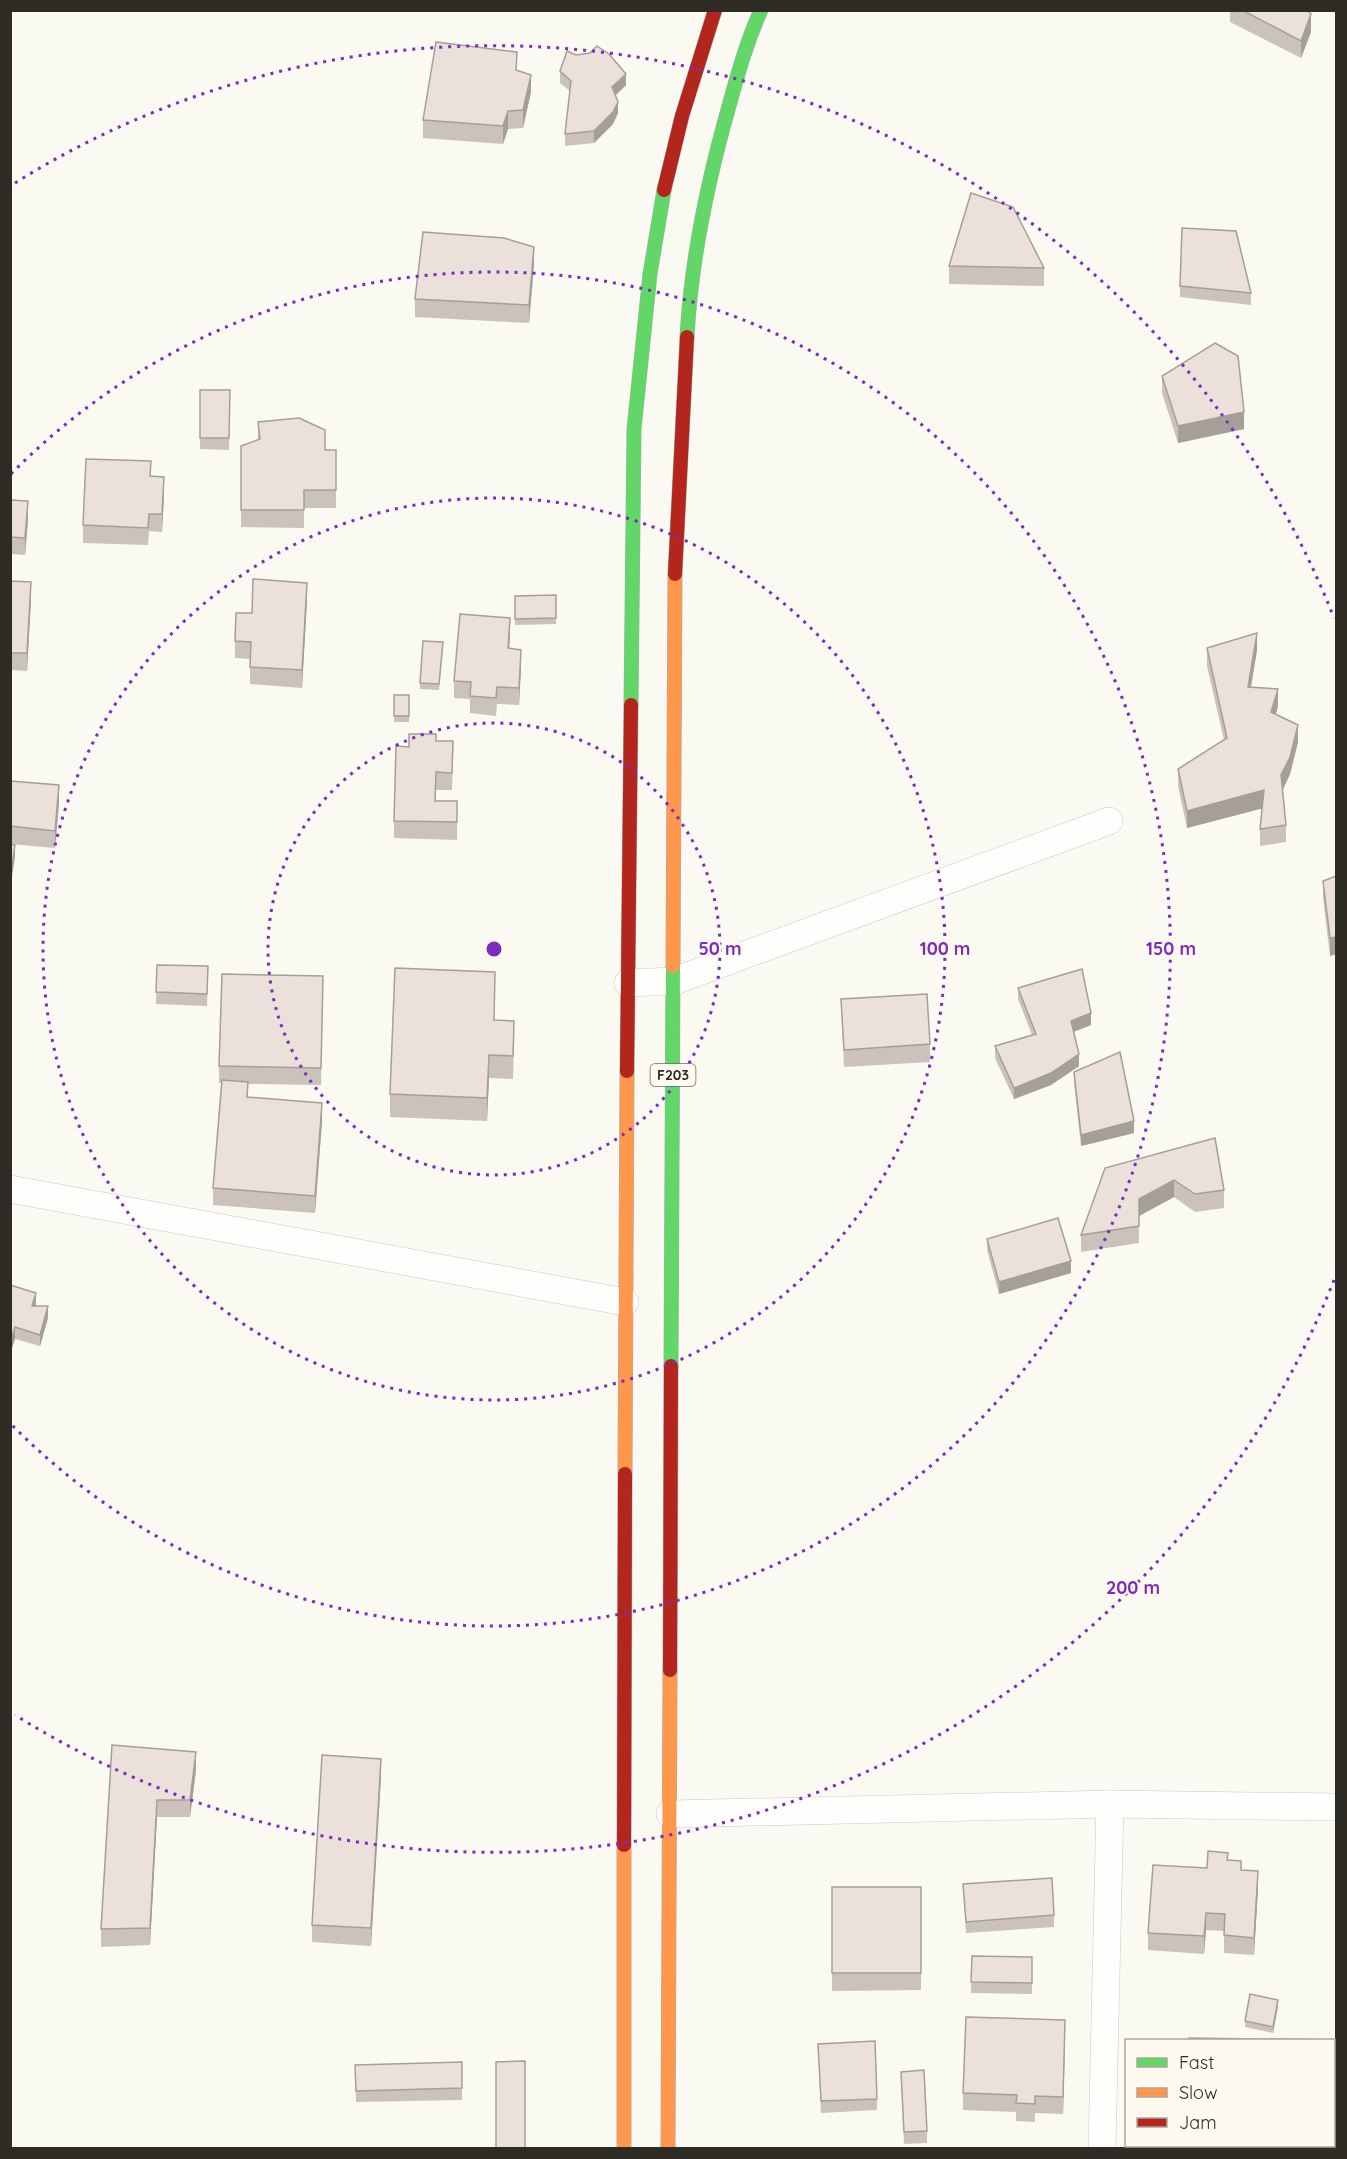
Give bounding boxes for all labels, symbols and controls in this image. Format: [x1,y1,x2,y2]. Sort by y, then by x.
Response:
text: 50 m [698,937,742,960]
text: 100 m [920,937,970,960]
text: 150 m [1146,937,1196,960]
centre of rings [484,939,504,959]
road number: F203 [650,1064,696,1086]
text: 200 m [1106,1576,1160,1599]
legend [1125,2039,1335,2147]
text: Fast [1179,2051,1214,2074]
text: Slow [1179,2081,1217,2104]
text: Jam [1179,2111,1217,2134]

